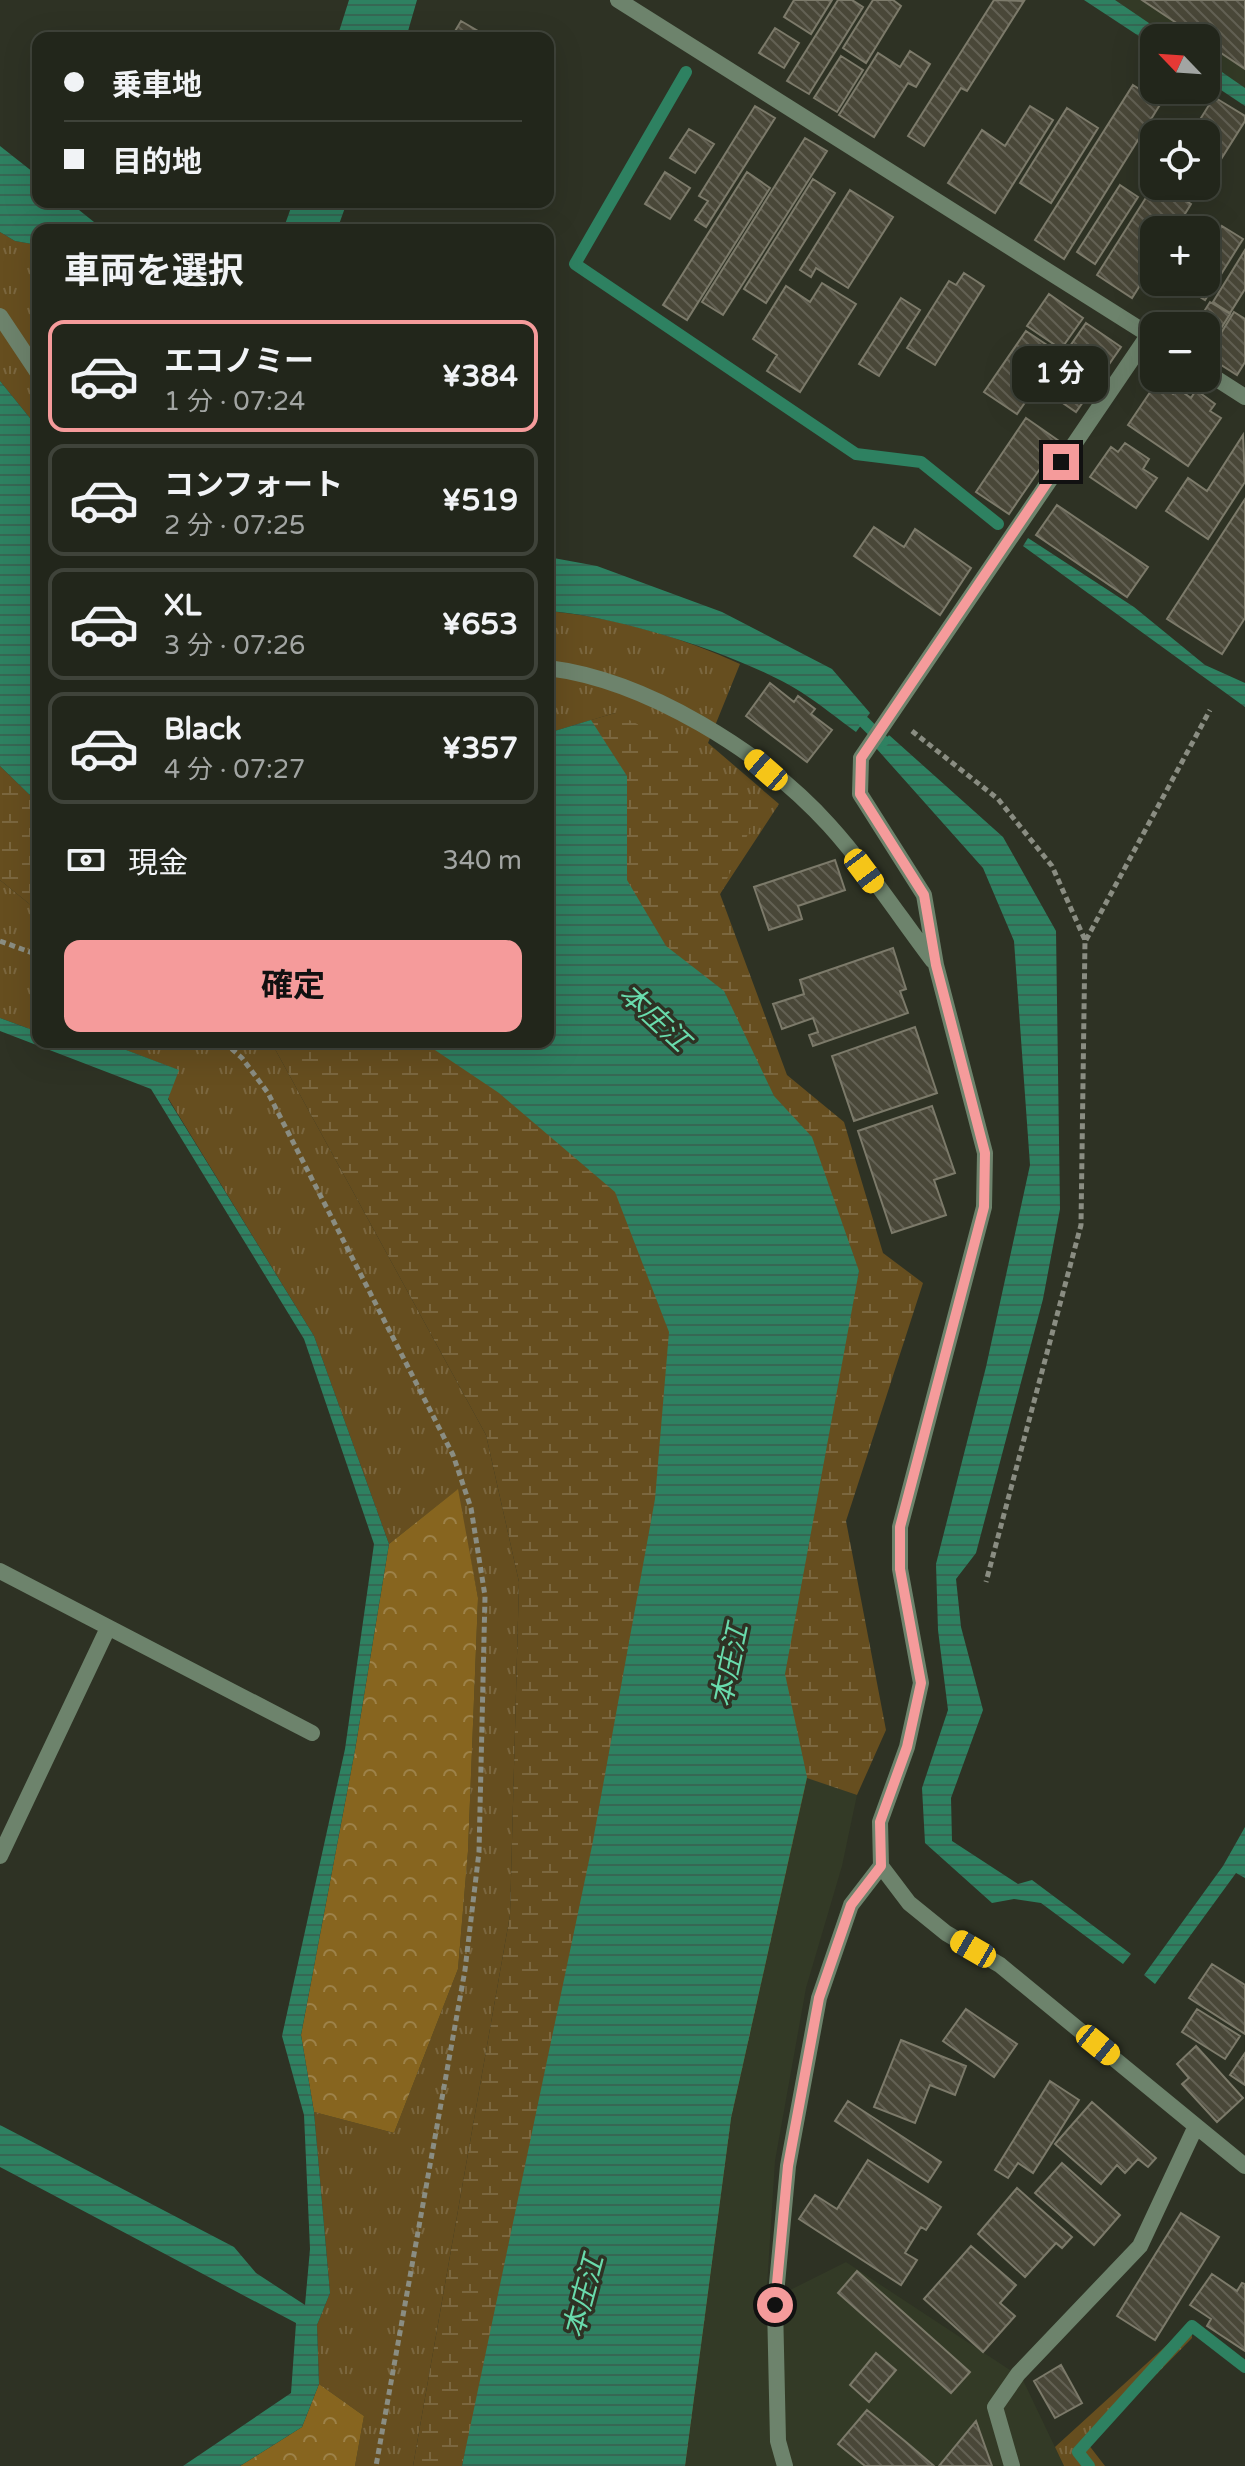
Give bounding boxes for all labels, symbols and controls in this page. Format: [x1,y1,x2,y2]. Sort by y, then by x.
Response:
north arrow [1140,24,1220,104]
map controls [1140,24,1220,392]
text: 乗車地 [112,67,202,104]
button: locate [1140,120,1220,200]
text: 目的地 [112,144,202,181]
button: + [1140,216,1220,296]
text: 車両を選択 [64,250,244,293]
button: − [1140,312,1220,392]
icon: car [68,340,140,412]
text: エコノミー [164,343,314,380]
callout: 1 分 [1013,346,1109,402]
text: ¥384 [442,358,518,395]
text: 1 分 [1035,358,1085,389]
text: 1 分 · 07:24 [164,386,305,417]
route end [1043,444,1079,480]
icon: car [68,464,140,536]
text: コンフォート [164,467,343,504]
text: ¥519 [442,482,518,519]
text: 2 分 · 07:25 [164,510,305,541]
text: XL [164,587,201,624]
icon: car [68,588,140,660]
text: ¥653 [442,606,518,643]
text: 3 分 · 07:26 [164,630,305,661]
text: Black [164,711,241,748]
icon: car [68,712,140,784]
text: ¥357 [442,730,518,767]
car [740,745,792,795]
text: 4 分 · 07:27 [164,754,305,785]
icon: cash [64,838,108,882]
text: 現金 [128,845,188,882]
text: 340 m [442,845,522,876]
car [840,845,888,897]
button: 確定 [64,940,522,1032]
water label: 本庄江 [612,977,699,1061]
water label: 本庄江 [705,1618,756,1710]
car [946,1927,1000,1971]
car [1072,2021,1124,2069]
water label: 本庄江 [557,2248,612,2341]
route start [757,2287,793,2323]

